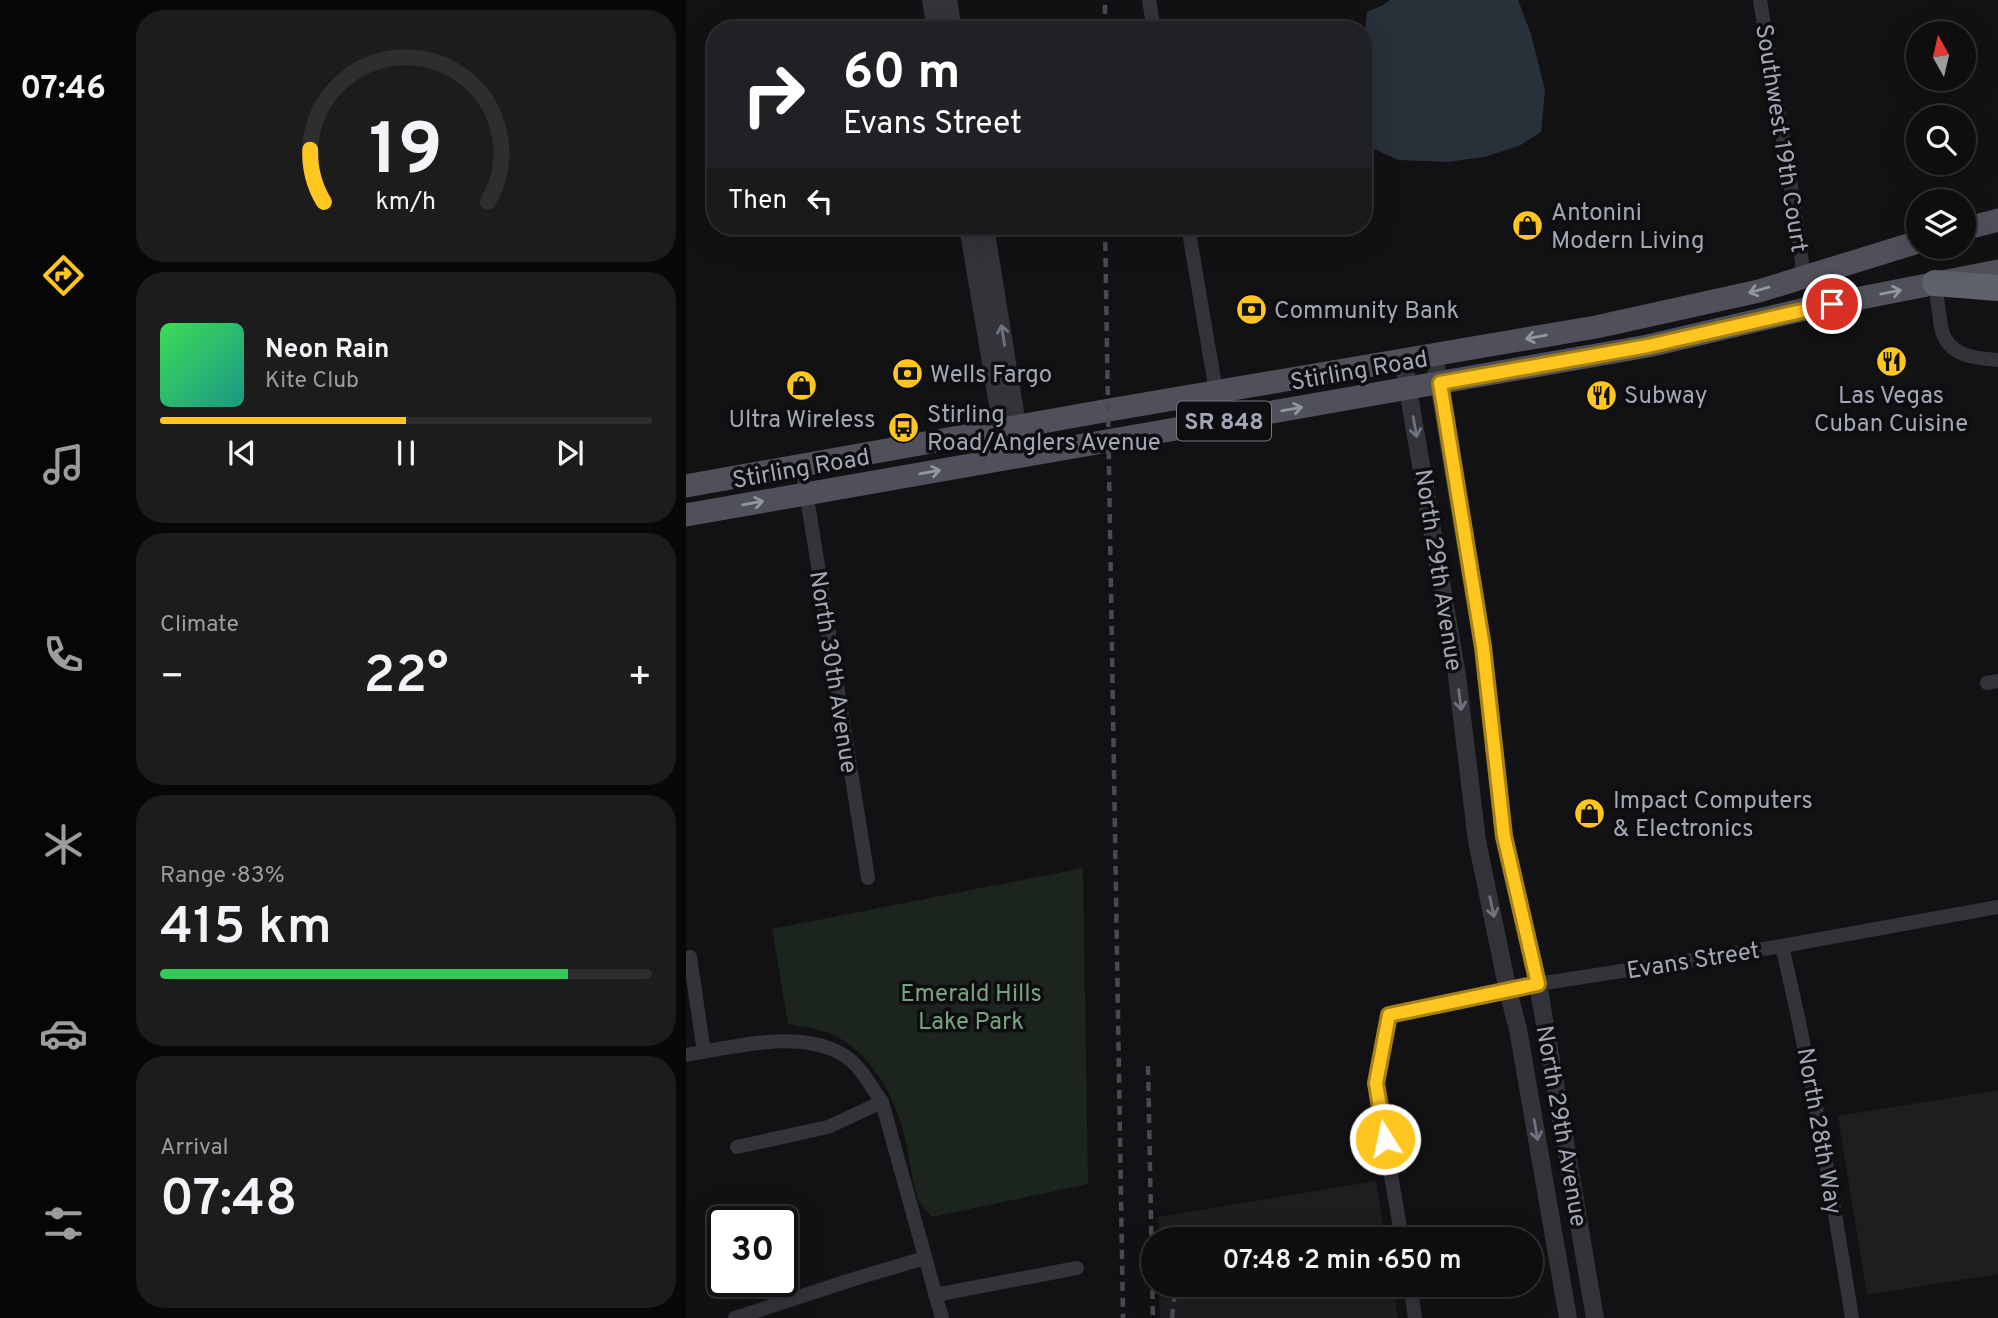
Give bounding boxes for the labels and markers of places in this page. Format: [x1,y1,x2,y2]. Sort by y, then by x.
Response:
place label: Antonini Modern Living [1551,199,1704,257]
shop icon: Antonini Modern Living [1511,209,1545,243]
pin [1802,274,1862,334]
bank icon: Community Bank [1234,293,1268,327]
place label: Community Bank [1274,297,1459,327]
restaurant icon: Las Vegas Cuban Cuisine [1874,344,1908,378]
bank icon: Wells Fargo [890,357,924,391]
place label: Wells Fargo [930,361,1052,391]
shop icon: Ultra Wireless [785,368,819,402]
restaurant icon: Subway [1584,378,1618,412]
place label: Subway [1624,382,1707,412]
place label: Las Vegas Cuban Cuisine [1814,382,1968,440]
place label: Stirling Road/Anglers Avenue [927,401,1161,459]
place label: Ultra Wireless [729,406,875,436]
bus stop icon: Stirling Road/Anglers Avenue [887,411,921,445]
place label: Impact Computers & Electronics [1613,787,1813,845]
shop icon: Impact Computers & Electronics [1573,797,1607,831]

